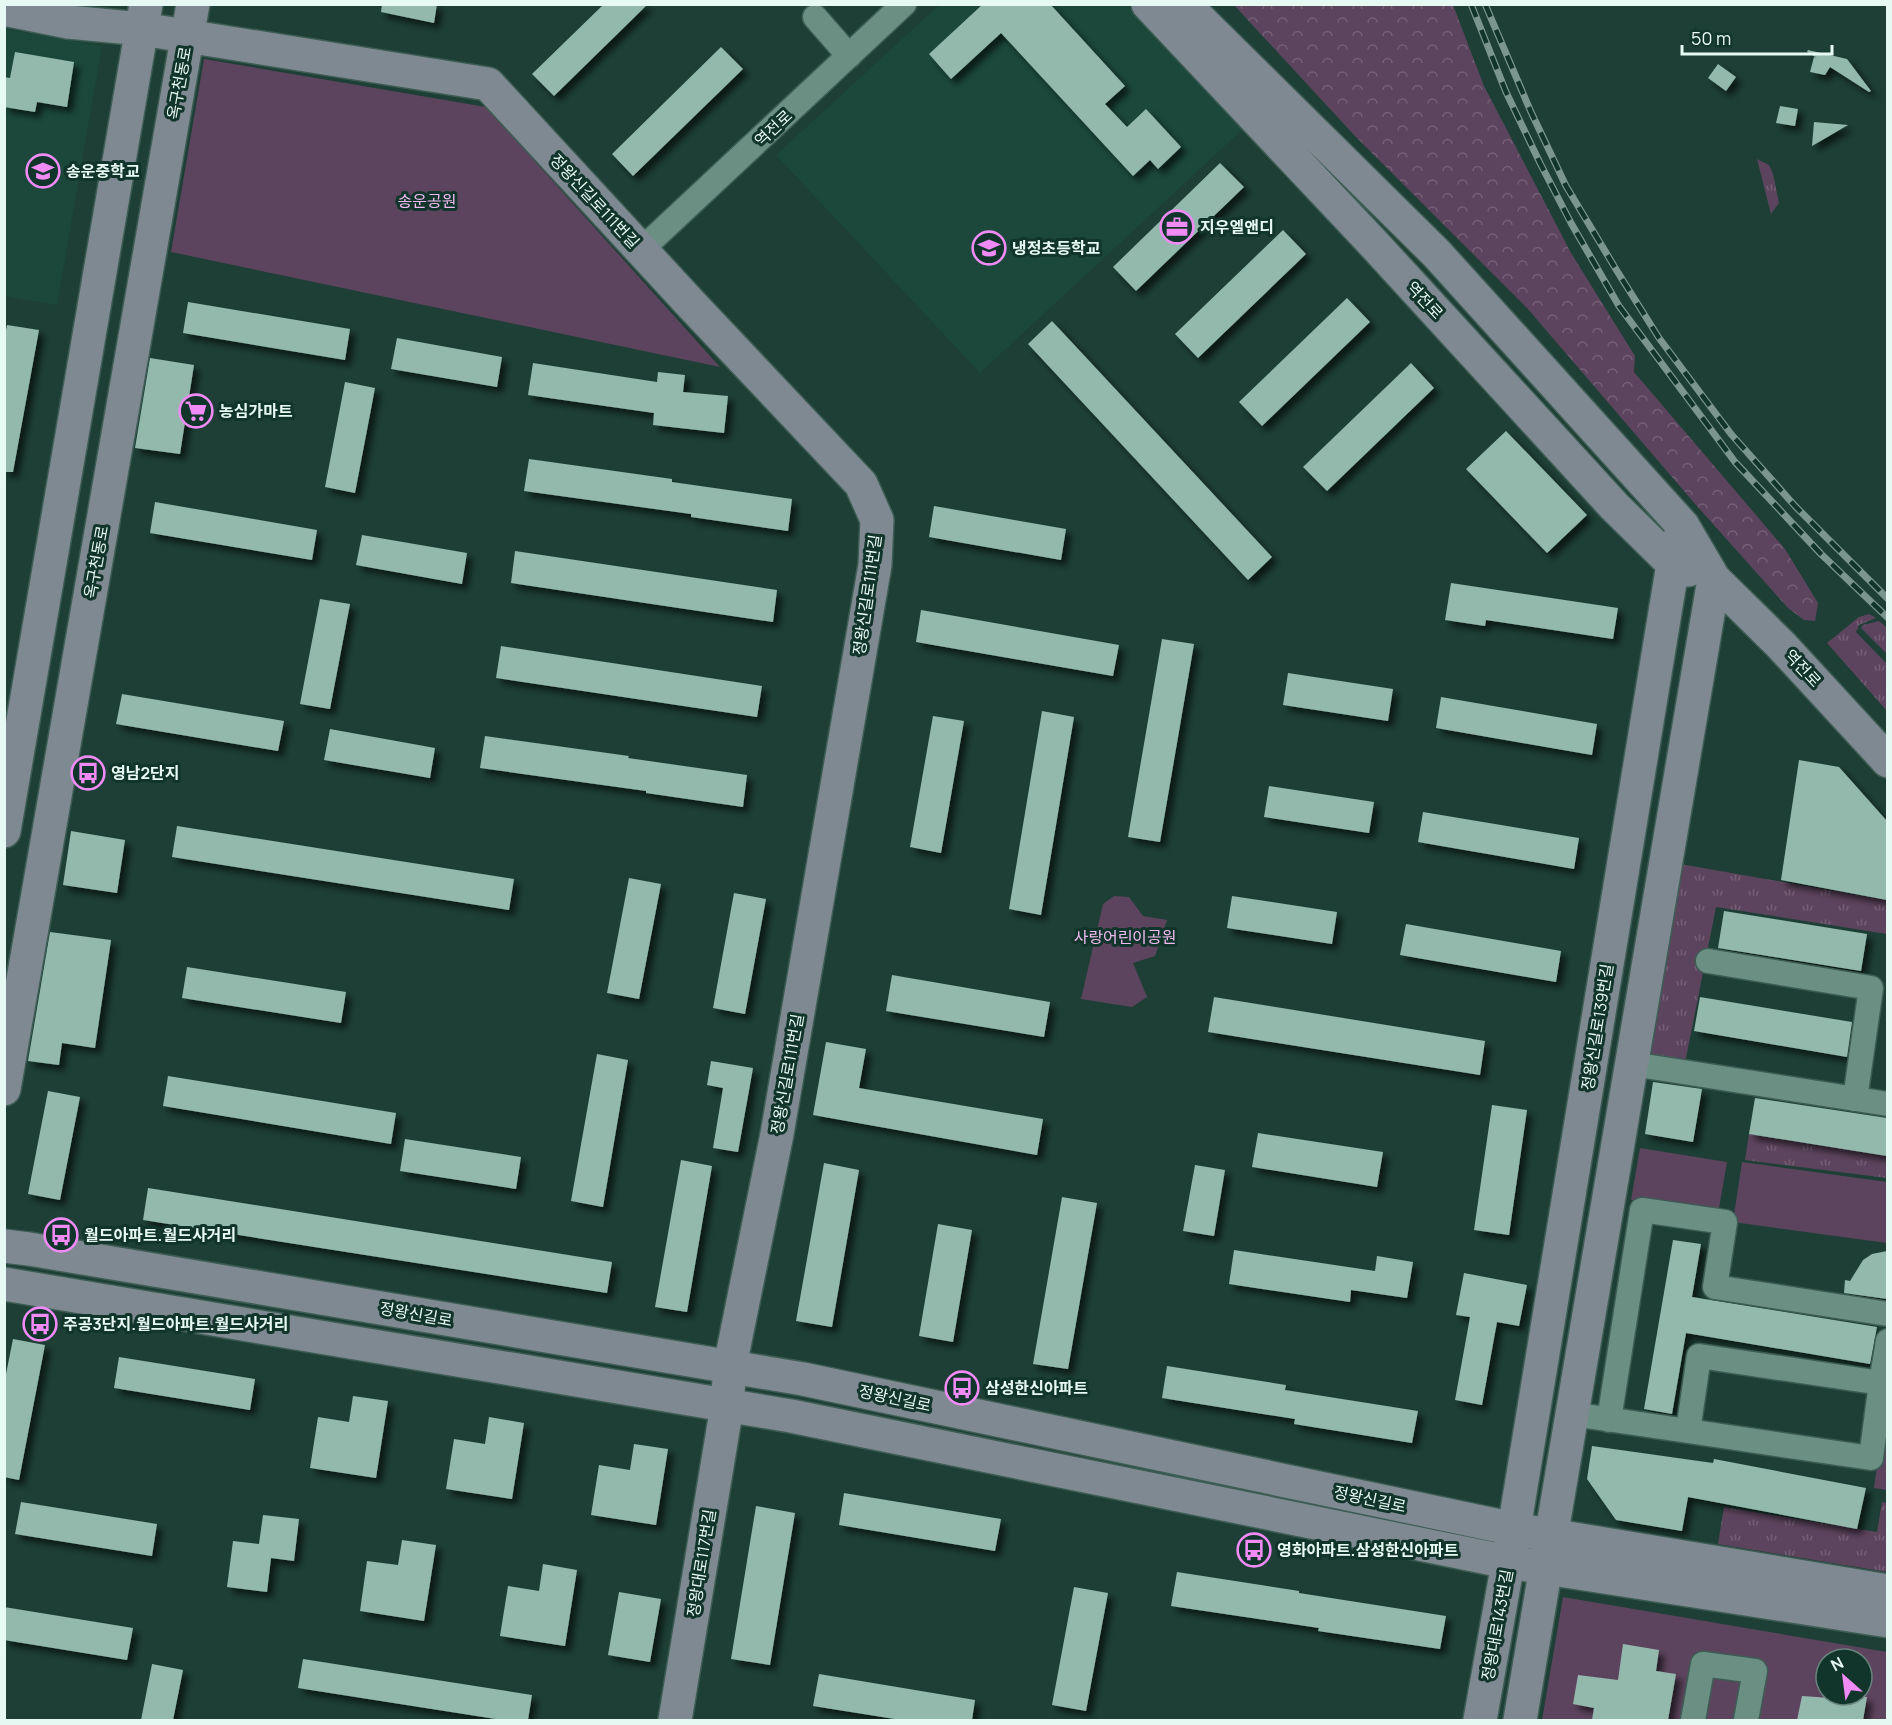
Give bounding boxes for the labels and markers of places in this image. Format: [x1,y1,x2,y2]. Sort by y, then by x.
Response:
school or university icon: 송운중학교 [25,153,61,189]
place label: 송운중학교 [66,160,140,182]
office icon: 지우엘앤디 [1159,209,1195,245]
place label: 지우엘앤디 [1200,216,1274,238]
school or university icon: 냉정초등학교 [971,230,1007,266]
place label: 냉정초등학교 [1012,237,1101,259]
supermarket icon: 농심가마트 [178,393,214,429]
place label: 농심가마트 [219,400,293,422]
bus stop icon: 영남2단지 [70,755,106,791]
place label: 영남2단지 [111,762,179,784]
bus stop icon: 월드아파트.월드사거리 [43,1217,79,1253]
place label: 월드아파트.월드사거리 [84,1224,236,1246]
bus stop icon: 주공3단지.월드아파트.월드사거리 [22,1306,58,1342]
place label: 주공3단지.월드아파트.월드사거리 [63,1313,288,1335]
bus stop icon: 삼성한신아파트 [944,1370,980,1406]
place label: 삼성한신아파트 [985,1377,1088,1399]
bus stop icon: 영화아파트.삼성한신아파트 [1236,1532,1272,1568]
place label: 영화아파트.삼성한신아파트 [1277,1539,1459,1561]

